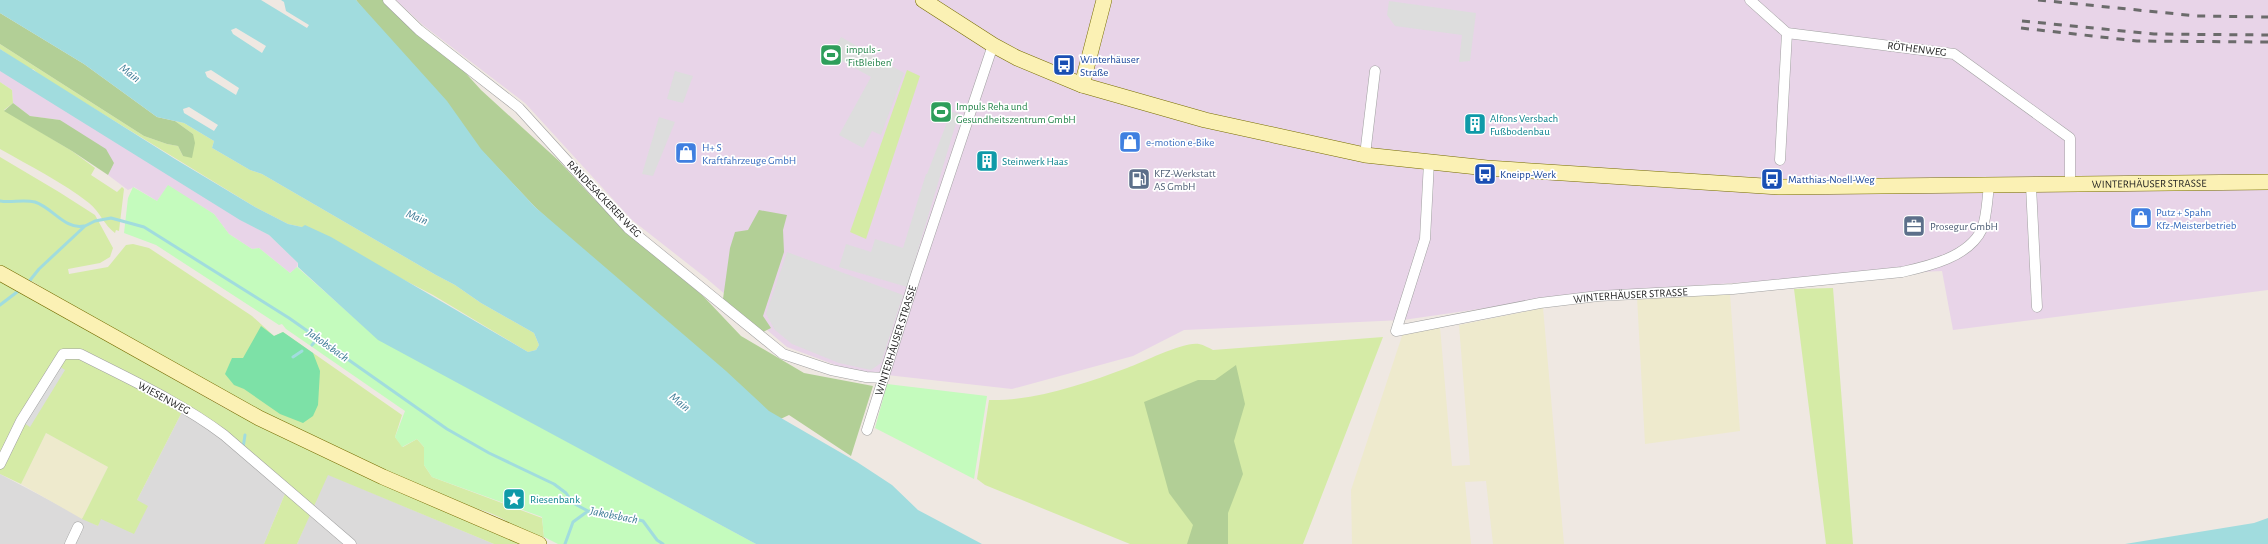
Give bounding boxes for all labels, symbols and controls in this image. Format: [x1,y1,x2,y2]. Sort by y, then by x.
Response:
street label: RÖTHENWEG [1887,40,1947,58]
sports icon: impuls - 'FitBleiben' [818,42,844,68]
place label: impuls - 'FitBleiben' [846,44,893,68]
bus stop icon: Winterhäuser Straße [1051,52,1077,78]
place label: Winterhäuser Straße [1080,54,1140,78]
water label: Main [118,61,142,85]
sports icon: Impuls Reha und Gesundheitszentrum GmbH [928,99,954,125]
place label: Impuls Reha und Gesundheitszentrum GmbH [956,101,1076,125]
building icon: Alfons Versbach Fußbodenbau [1462,111,1488,137]
place label: Alfons Versbach Fußbodenbau [1490,113,1558,137]
shop icon: e-motion e-Bike [1117,129,1143,155]
place label: e-motion e-Bike [1146,137,1214,148]
shop icon: H+ S Kraftfahrzeuge GmbH [673,140,699,166]
place label: H+ S Kraftfahrzeuge GmbH [702,142,796,166]
building icon: Steinwerk Haas [974,148,1000,174]
place label: Steinwerk Haas [1002,156,1068,167]
street label: RANDESACKERER WEG [565,159,643,239]
bus stop icon: Kneipp-Werk [1472,161,1498,187]
fuel station icon: KFZ-Werkstatt AS GmbH [1126,166,1152,192]
bus stop icon: Matthias-Noell-Weg [1759,166,1785,192]
place label: KFZ-Werkstatt AS GmbH [1154,168,1216,192]
place label: Kneipp-Werk [1500,169,1556,180]
place label: Matthias-Noell-Weg [1788,174,1875,185]
street label: WINTERHÄUSER STRASSE [2092,177,2207,189]
shop icon: Putz + Spahn Kfz-Meisterbetrieb [2128,205,2154,231]
water label: Main [404,207,430,227]
place label: Putz + Spahn Kfz-Meisterbetrieb [2156,207,2237,231]
office icon: Prosegur GmbH [1901,213,1927,239]
place label: Prosegur GmbH [1930,221,1998,232]
street label: WINTERHÄUSER STRASSE [873,283,918,397]
street label: WINTERHÄUSER STRASSE [1573,286,1688,304]
water label: Jakobsbach [304,326,351,364]
street label: WIESENWEG [136,380,192,416]
water label: Main [668,390,692,414]
place icon: Riesenbank [501,486,527,512]
place label: Riesenbank [530,494,580,505]
water label: Jakobsbach [588,504,639,525]

